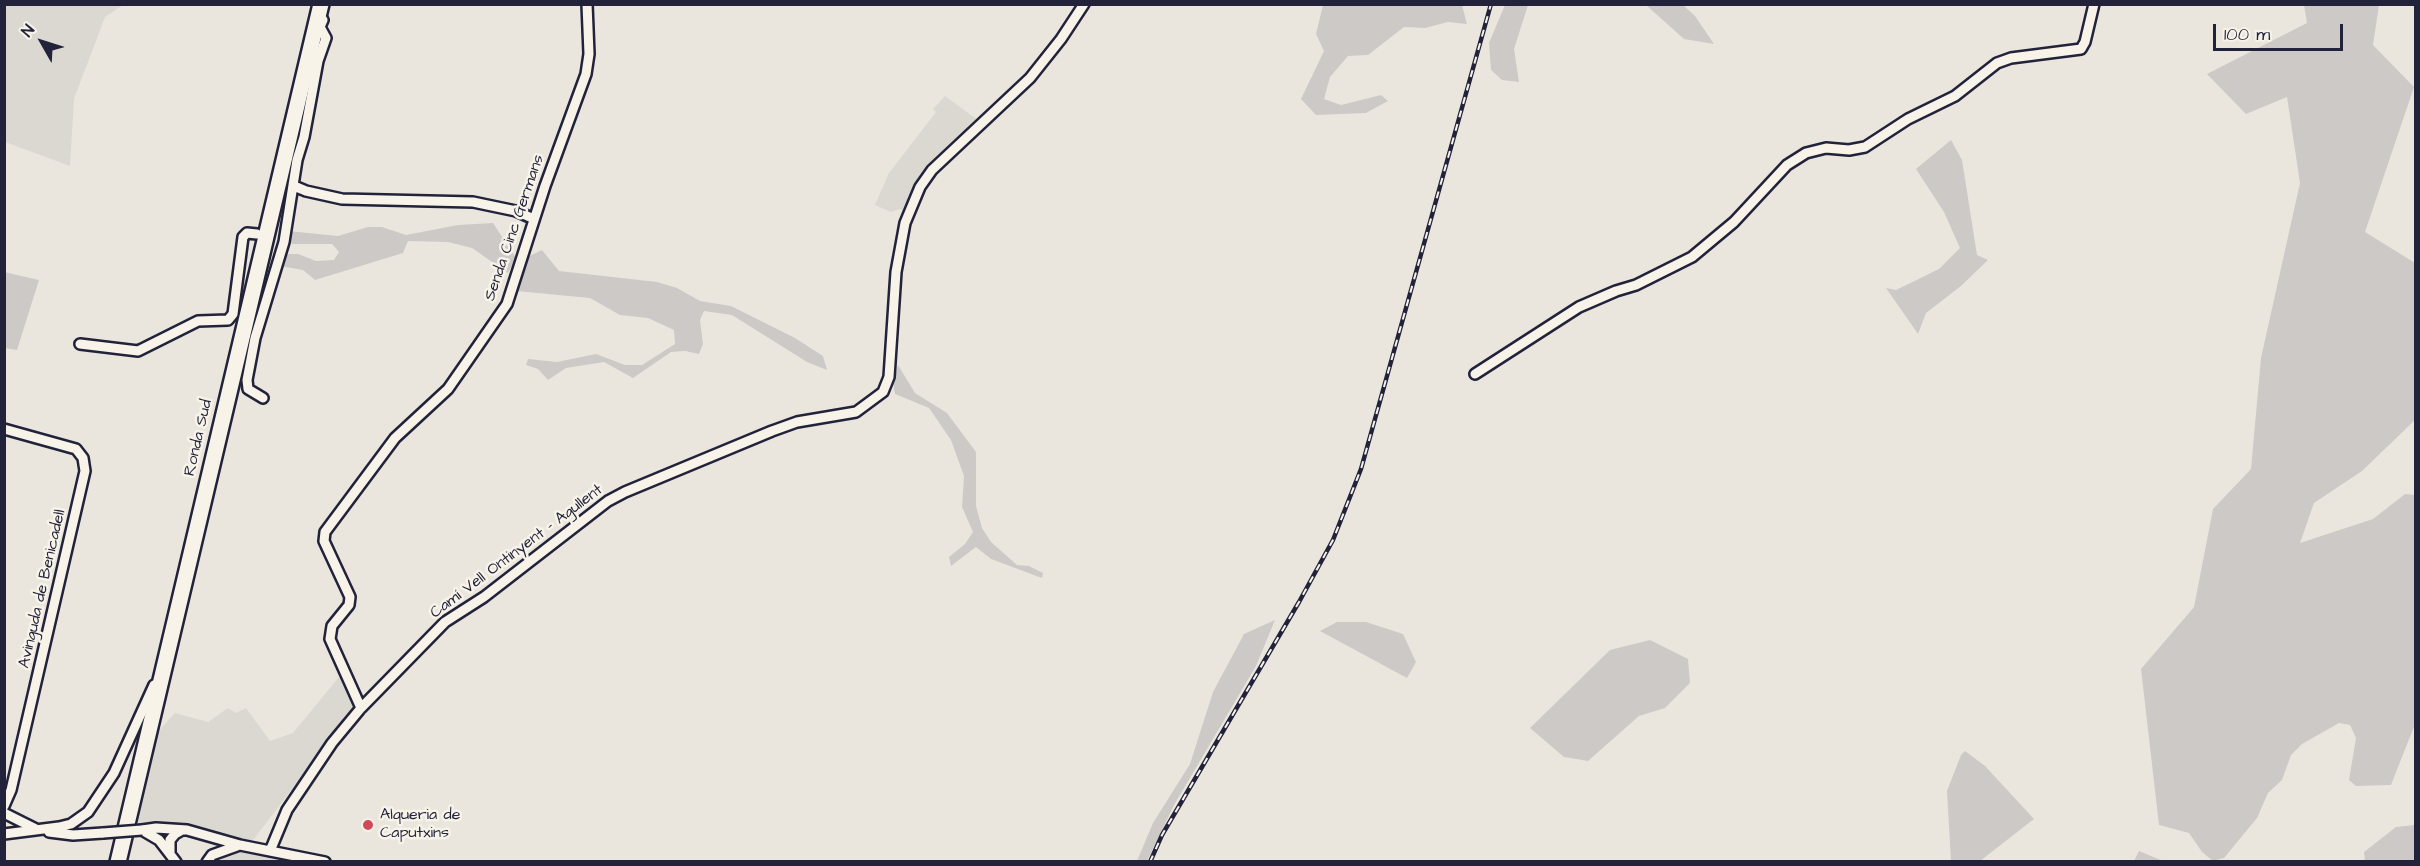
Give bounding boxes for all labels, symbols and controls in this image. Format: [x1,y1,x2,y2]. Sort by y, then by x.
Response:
north arrow [12,12,72,72]
scale bar [2216,12,2346,50]
text: N [16,20,40,41]
text: 100 m [2224,22,2270,47]
street label: Senda Cinc Germans [481,152,549,304]
street label: Ronda Sud [181,398,217,478]
street label: Camí Vell Ontinyent - Agullent [427,481,607,623]
street label: Avinguda de Benicadell [15,508,71,670]
place label: Alqueria de Caputxins [380,806,460,844]
marker: Alqueria de Caputxins [361,818,375,832]

